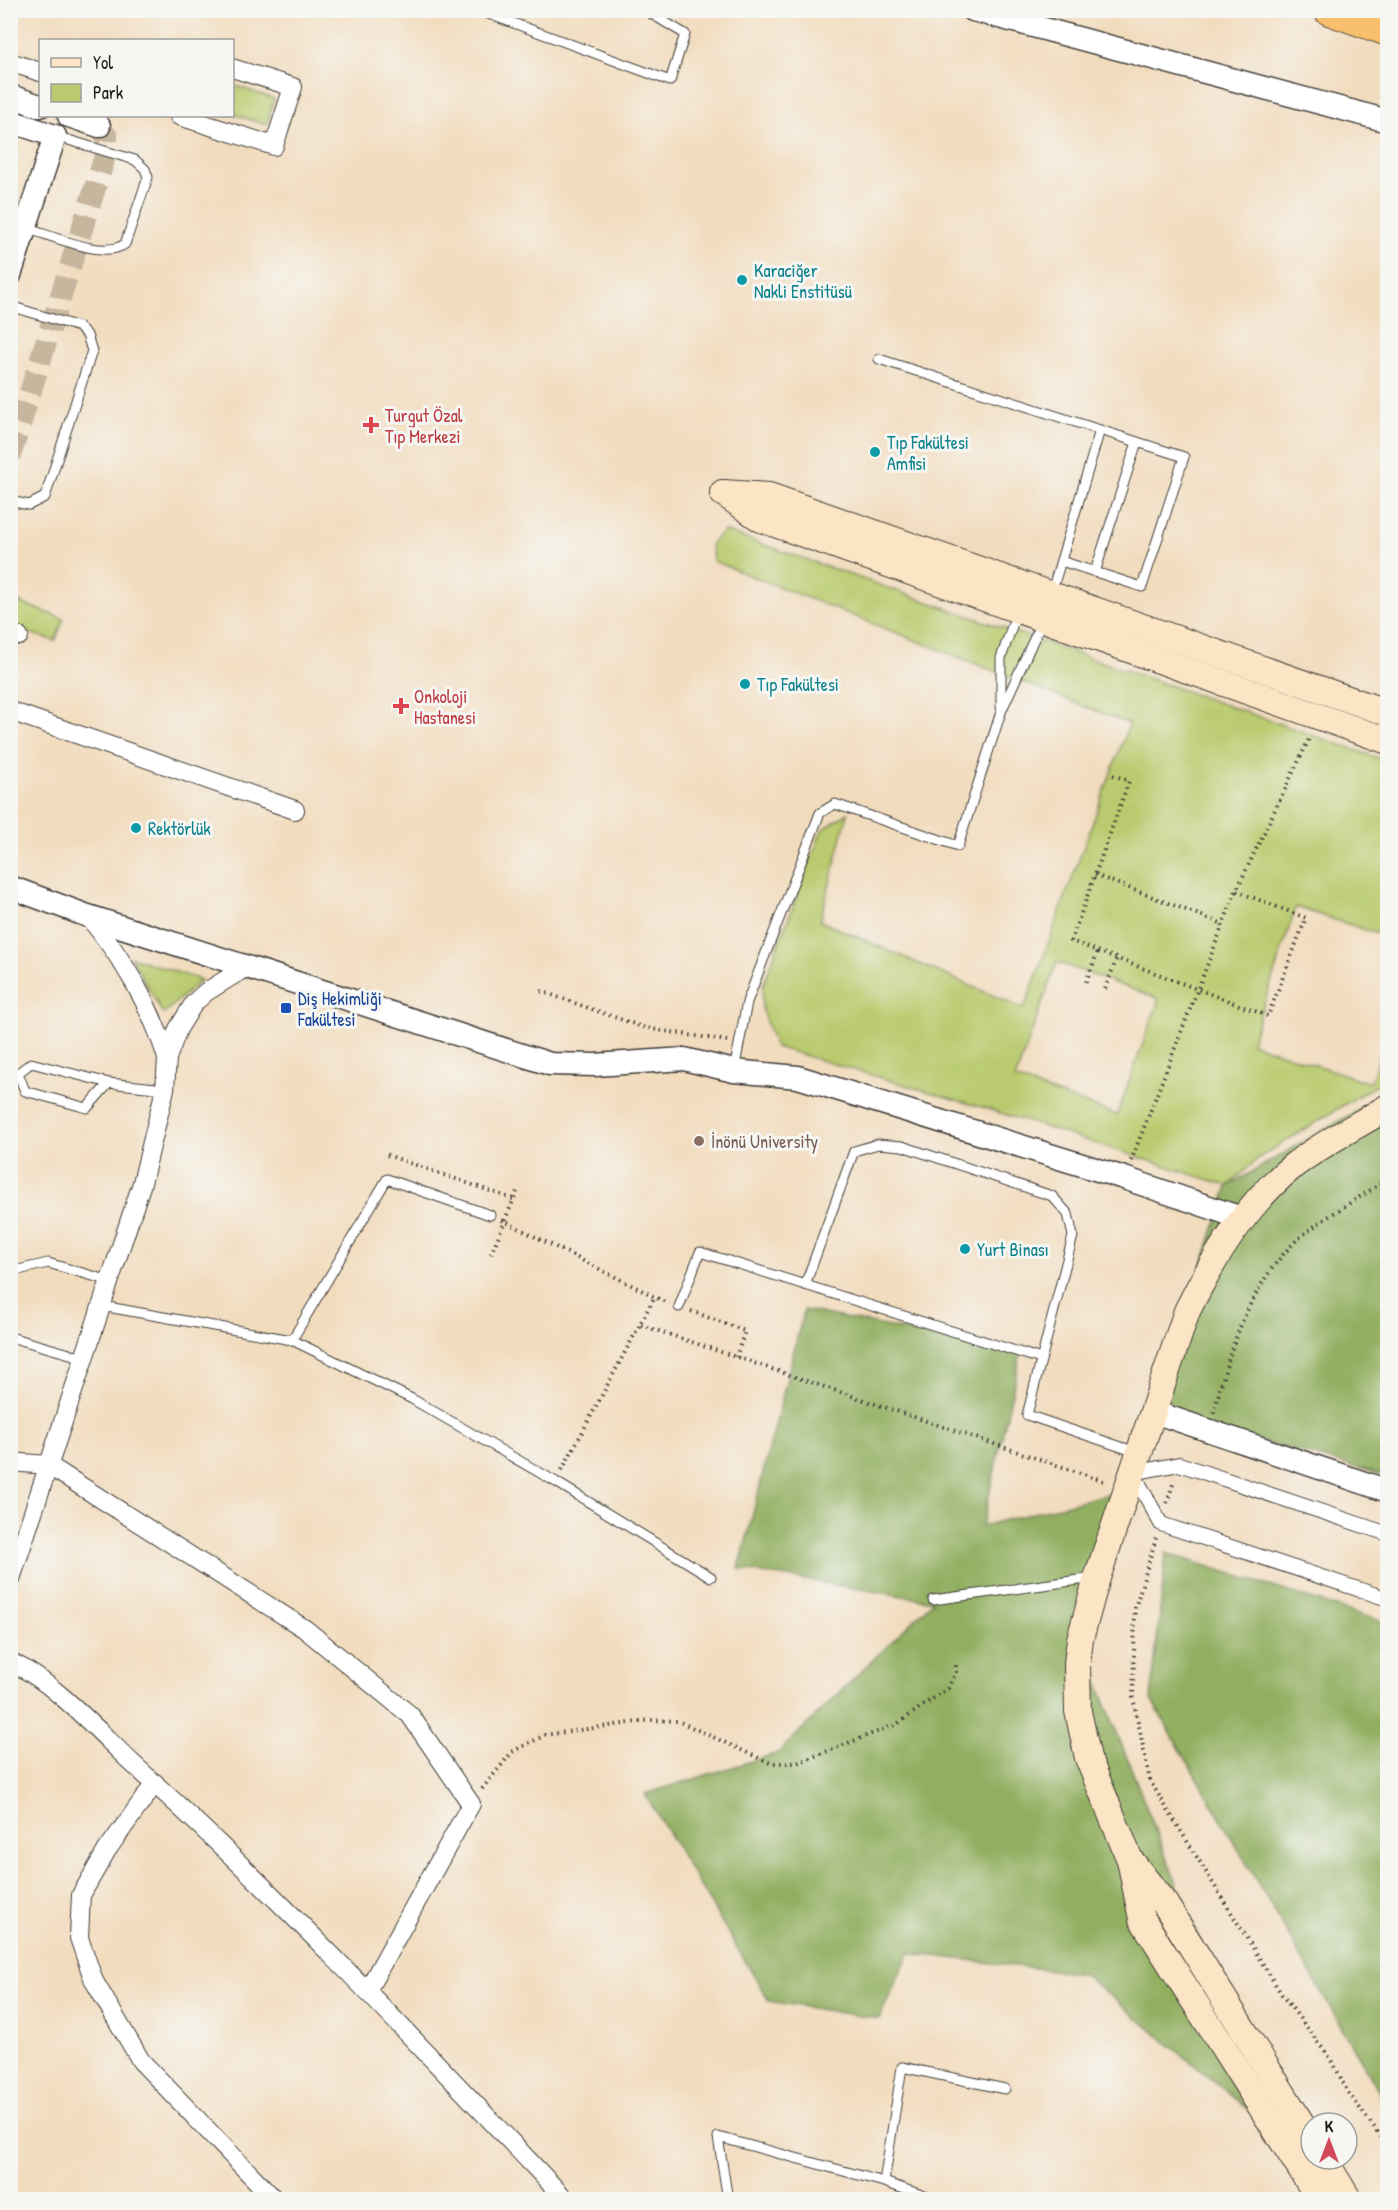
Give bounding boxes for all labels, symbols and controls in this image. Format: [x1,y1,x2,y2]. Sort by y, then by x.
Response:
legend [39,39,234,117]
text: Yol [93,50,113,75]
text: Park [93,80,124,105]
place label: Karaciğer Nakli Enstitüsü [754,258,852,304]
marker: Karaciğer Nakli Enstitüsü [735,273,749,287]
place label: Turgut Özal Tıp Merkezi [385,403,463,449]
marker: Turgut Özal Tıp Merkezi [362,416,380,434]
place label: Tıp Fakültesi Amfisi [887,430,969,476]
marker: Tıp Fakültesi Amfisi [868,445,882,459]
place label: Tıp Fakültesi [757,672,839,697]
marker: Tıp Fakültesi [738,677,752,691]
place label: Onkoloji Hastanesi [414,684,476,730]
marker: Onkoloji Hastanesi [392,697,410,715]
place label: Rektörlük [148,816,211,841]
marker: Rektörlük [129,821,143,835]
place label: Diş Hekimliği Fakültesi [297,986,382,1032]
marker: Diş Hekimliği Fakültesi [279,1001,293,1015]
place label: İnönü University [711,1129,819,1154]
marker: İnönü University [692,1134,706,1148]
place label: Yurt Binası [977,1237,1049,1262]
marker: Yurt Binası [958,1242,972,1256]
north arrow [1299,2111,1359,2171]
text: K [1325,2115,1334,2137]

